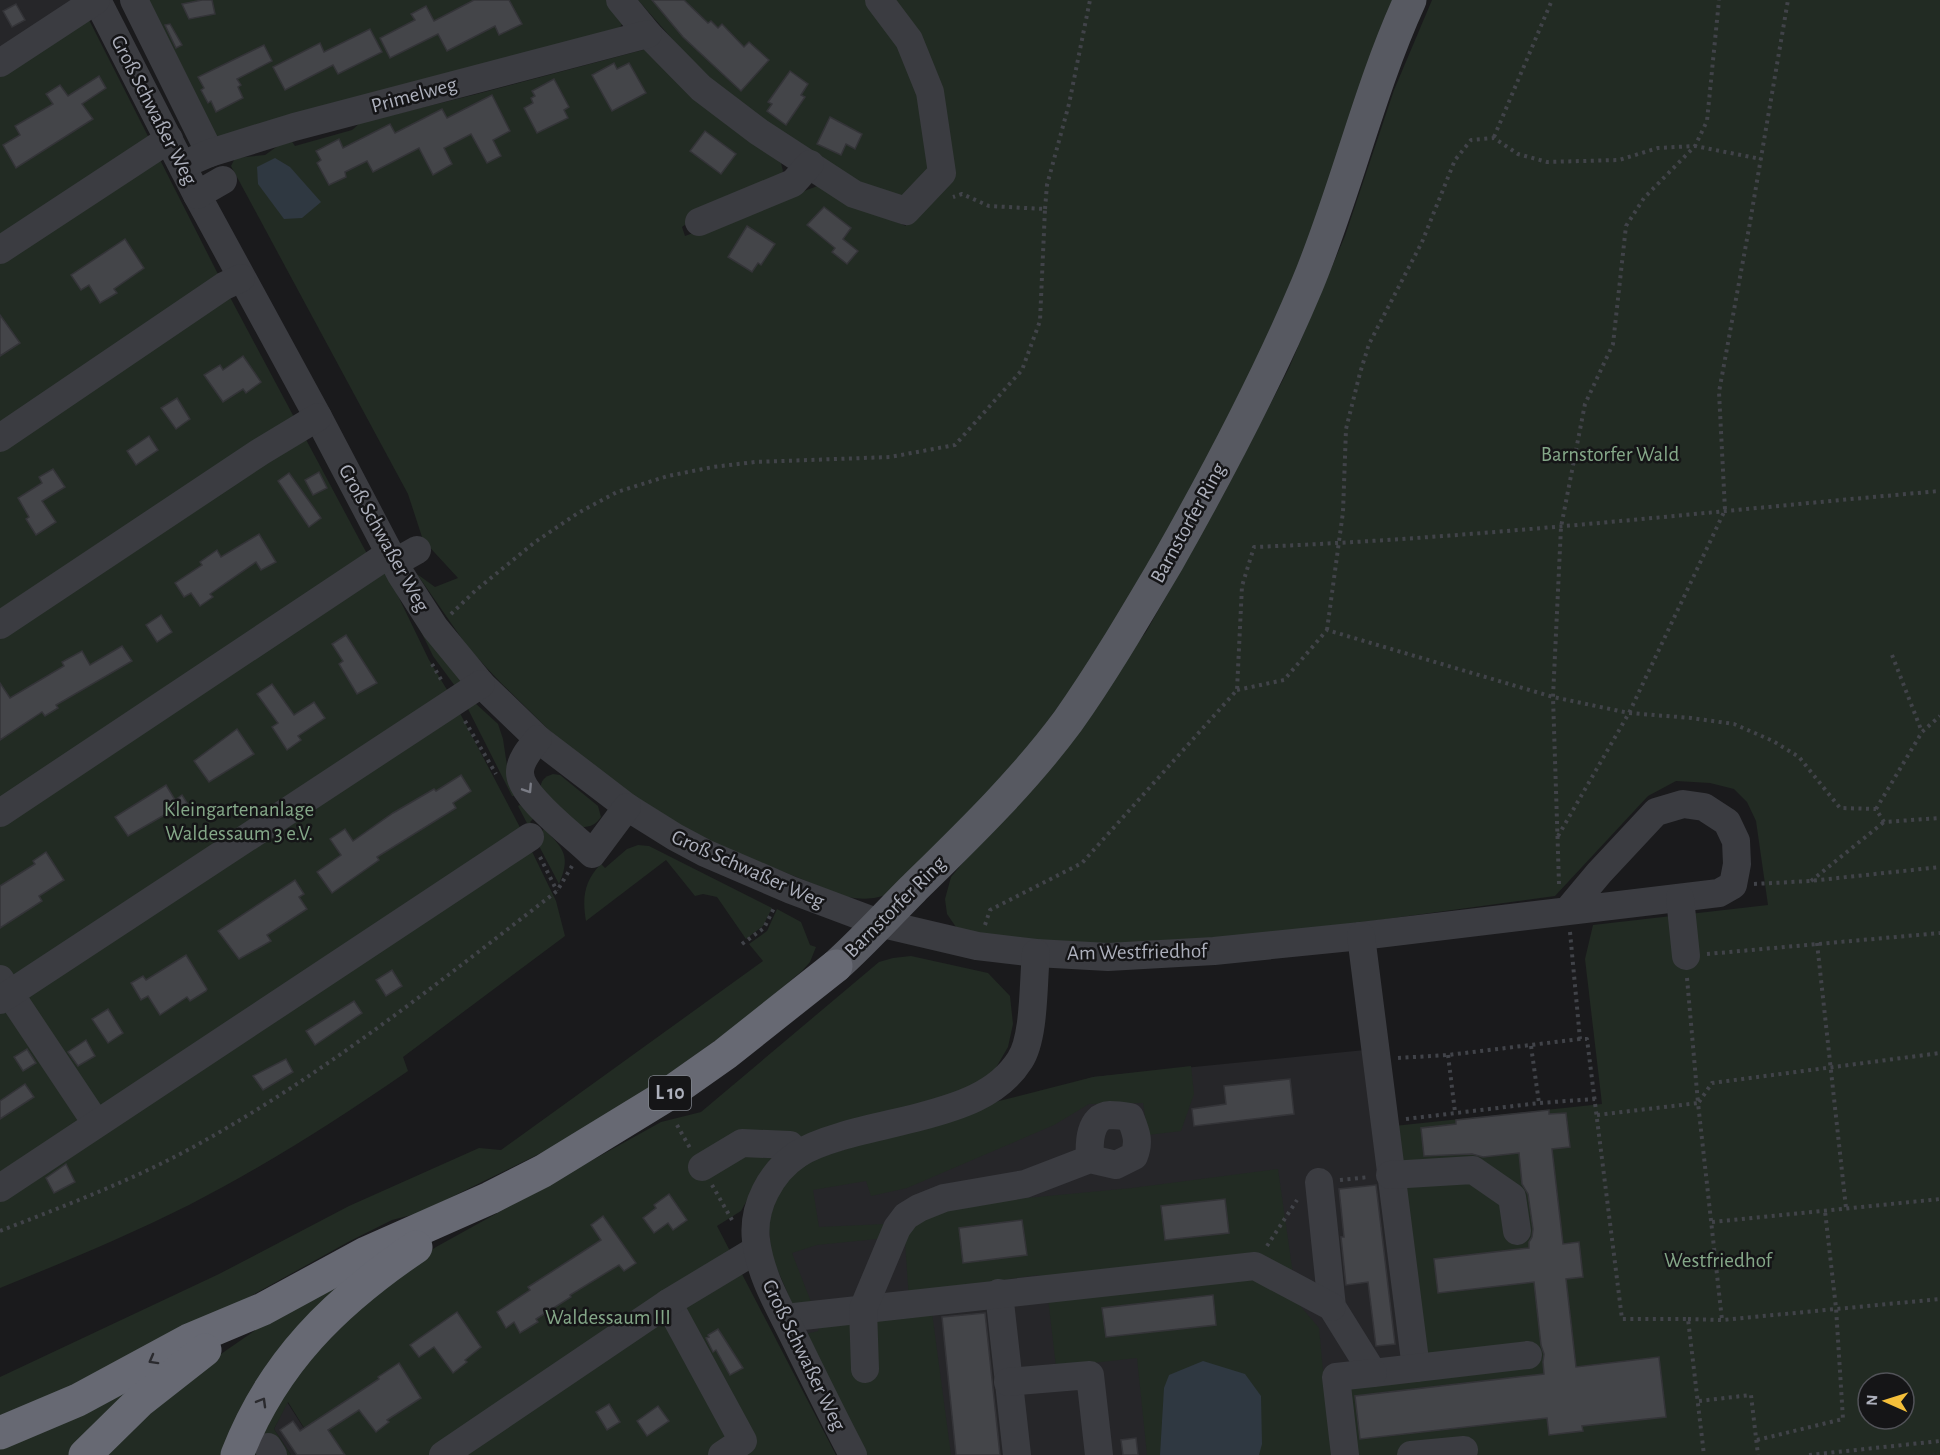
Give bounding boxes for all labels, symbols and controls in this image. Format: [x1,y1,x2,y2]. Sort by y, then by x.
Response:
street label: Groß Schwaßer Weg [107,32,201,189]
street label: Primelweg [369,73,460,116]
park label: Barnstorfer Wald [1541,444,1679,465]
street label: Barnstorfer Ring [1147,459,1230,586]
street label: Groß Schwaßer Weg [335,461,434,616]
one-way arrow [520,783,531,794]
park label: Kleingartenanlage Waldessaum 3 e.V. [164,799,314,844]
street label: Groß Schwaßer Weg [668,826,828,912]
street label: Barnstorfer Ring [840,852,950,962]
street label: Am Westfriedhof [1067,940,1209,964]
road number: L 10 [649,1076,691,1110]
park label: Westfriedhof [1664,1250,1774,1271]
street label: Groß Schwaßer Weg [758,1276,850,1434]
park label: Waldessaum III [545,1307,671,1328]
one-way arrow [149,1353,159,1364]
north arrow [1856,1371,1916,1431]
text: N [1864,1394,1880,1406]
one-way arrow [255,1398,266,1408]

